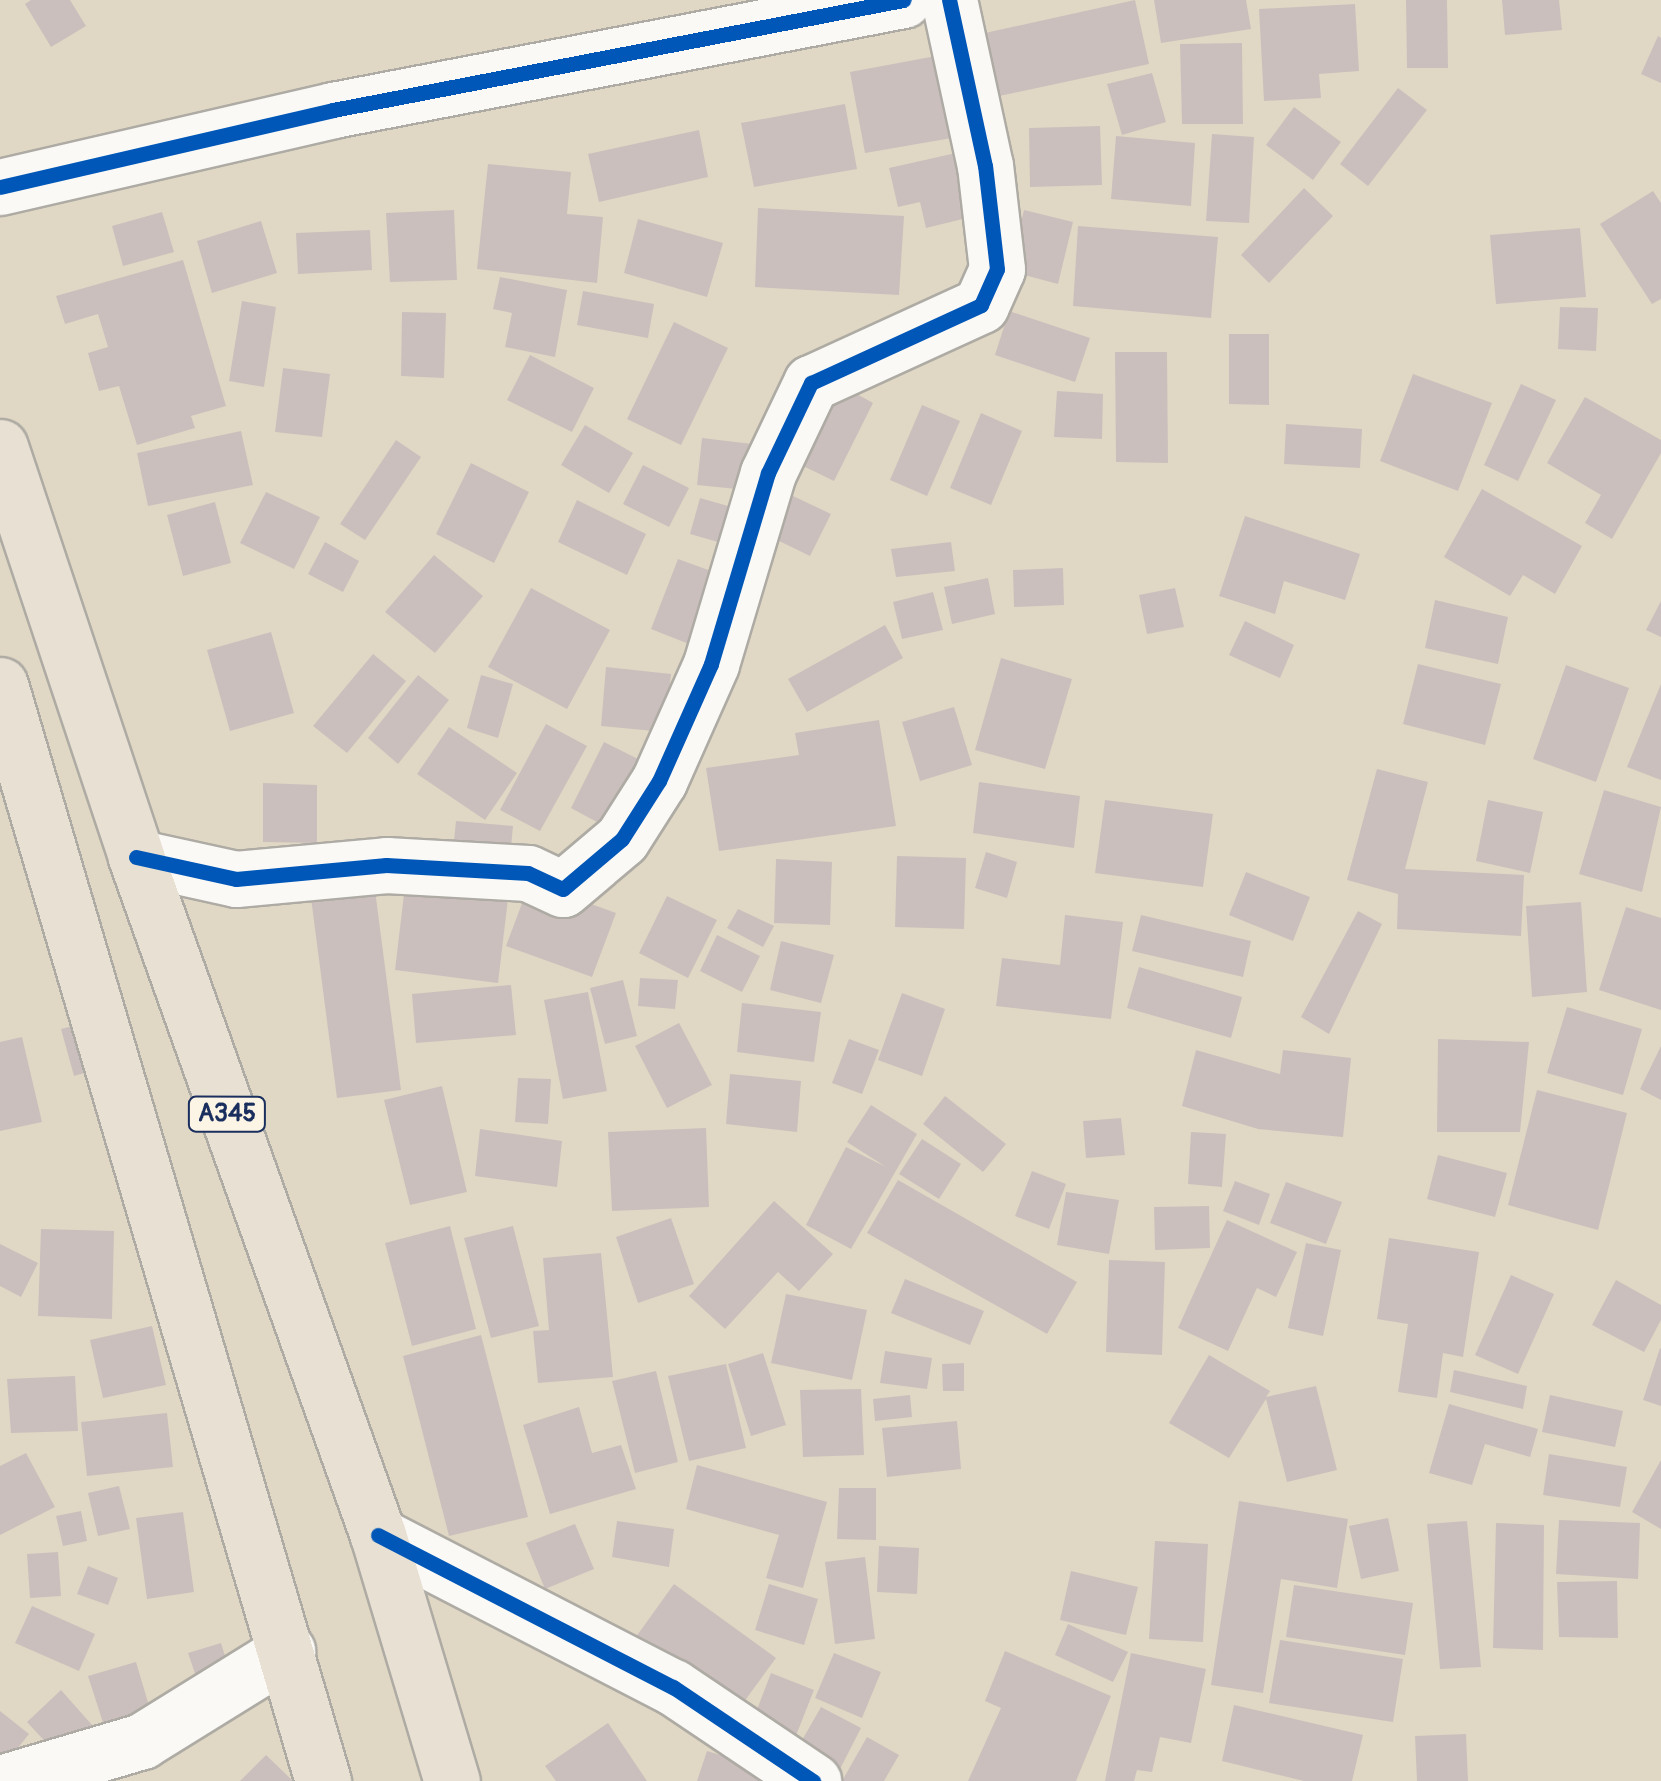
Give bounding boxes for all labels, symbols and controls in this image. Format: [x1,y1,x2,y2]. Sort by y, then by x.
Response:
road number: A345 [187,1094,267,1134]

